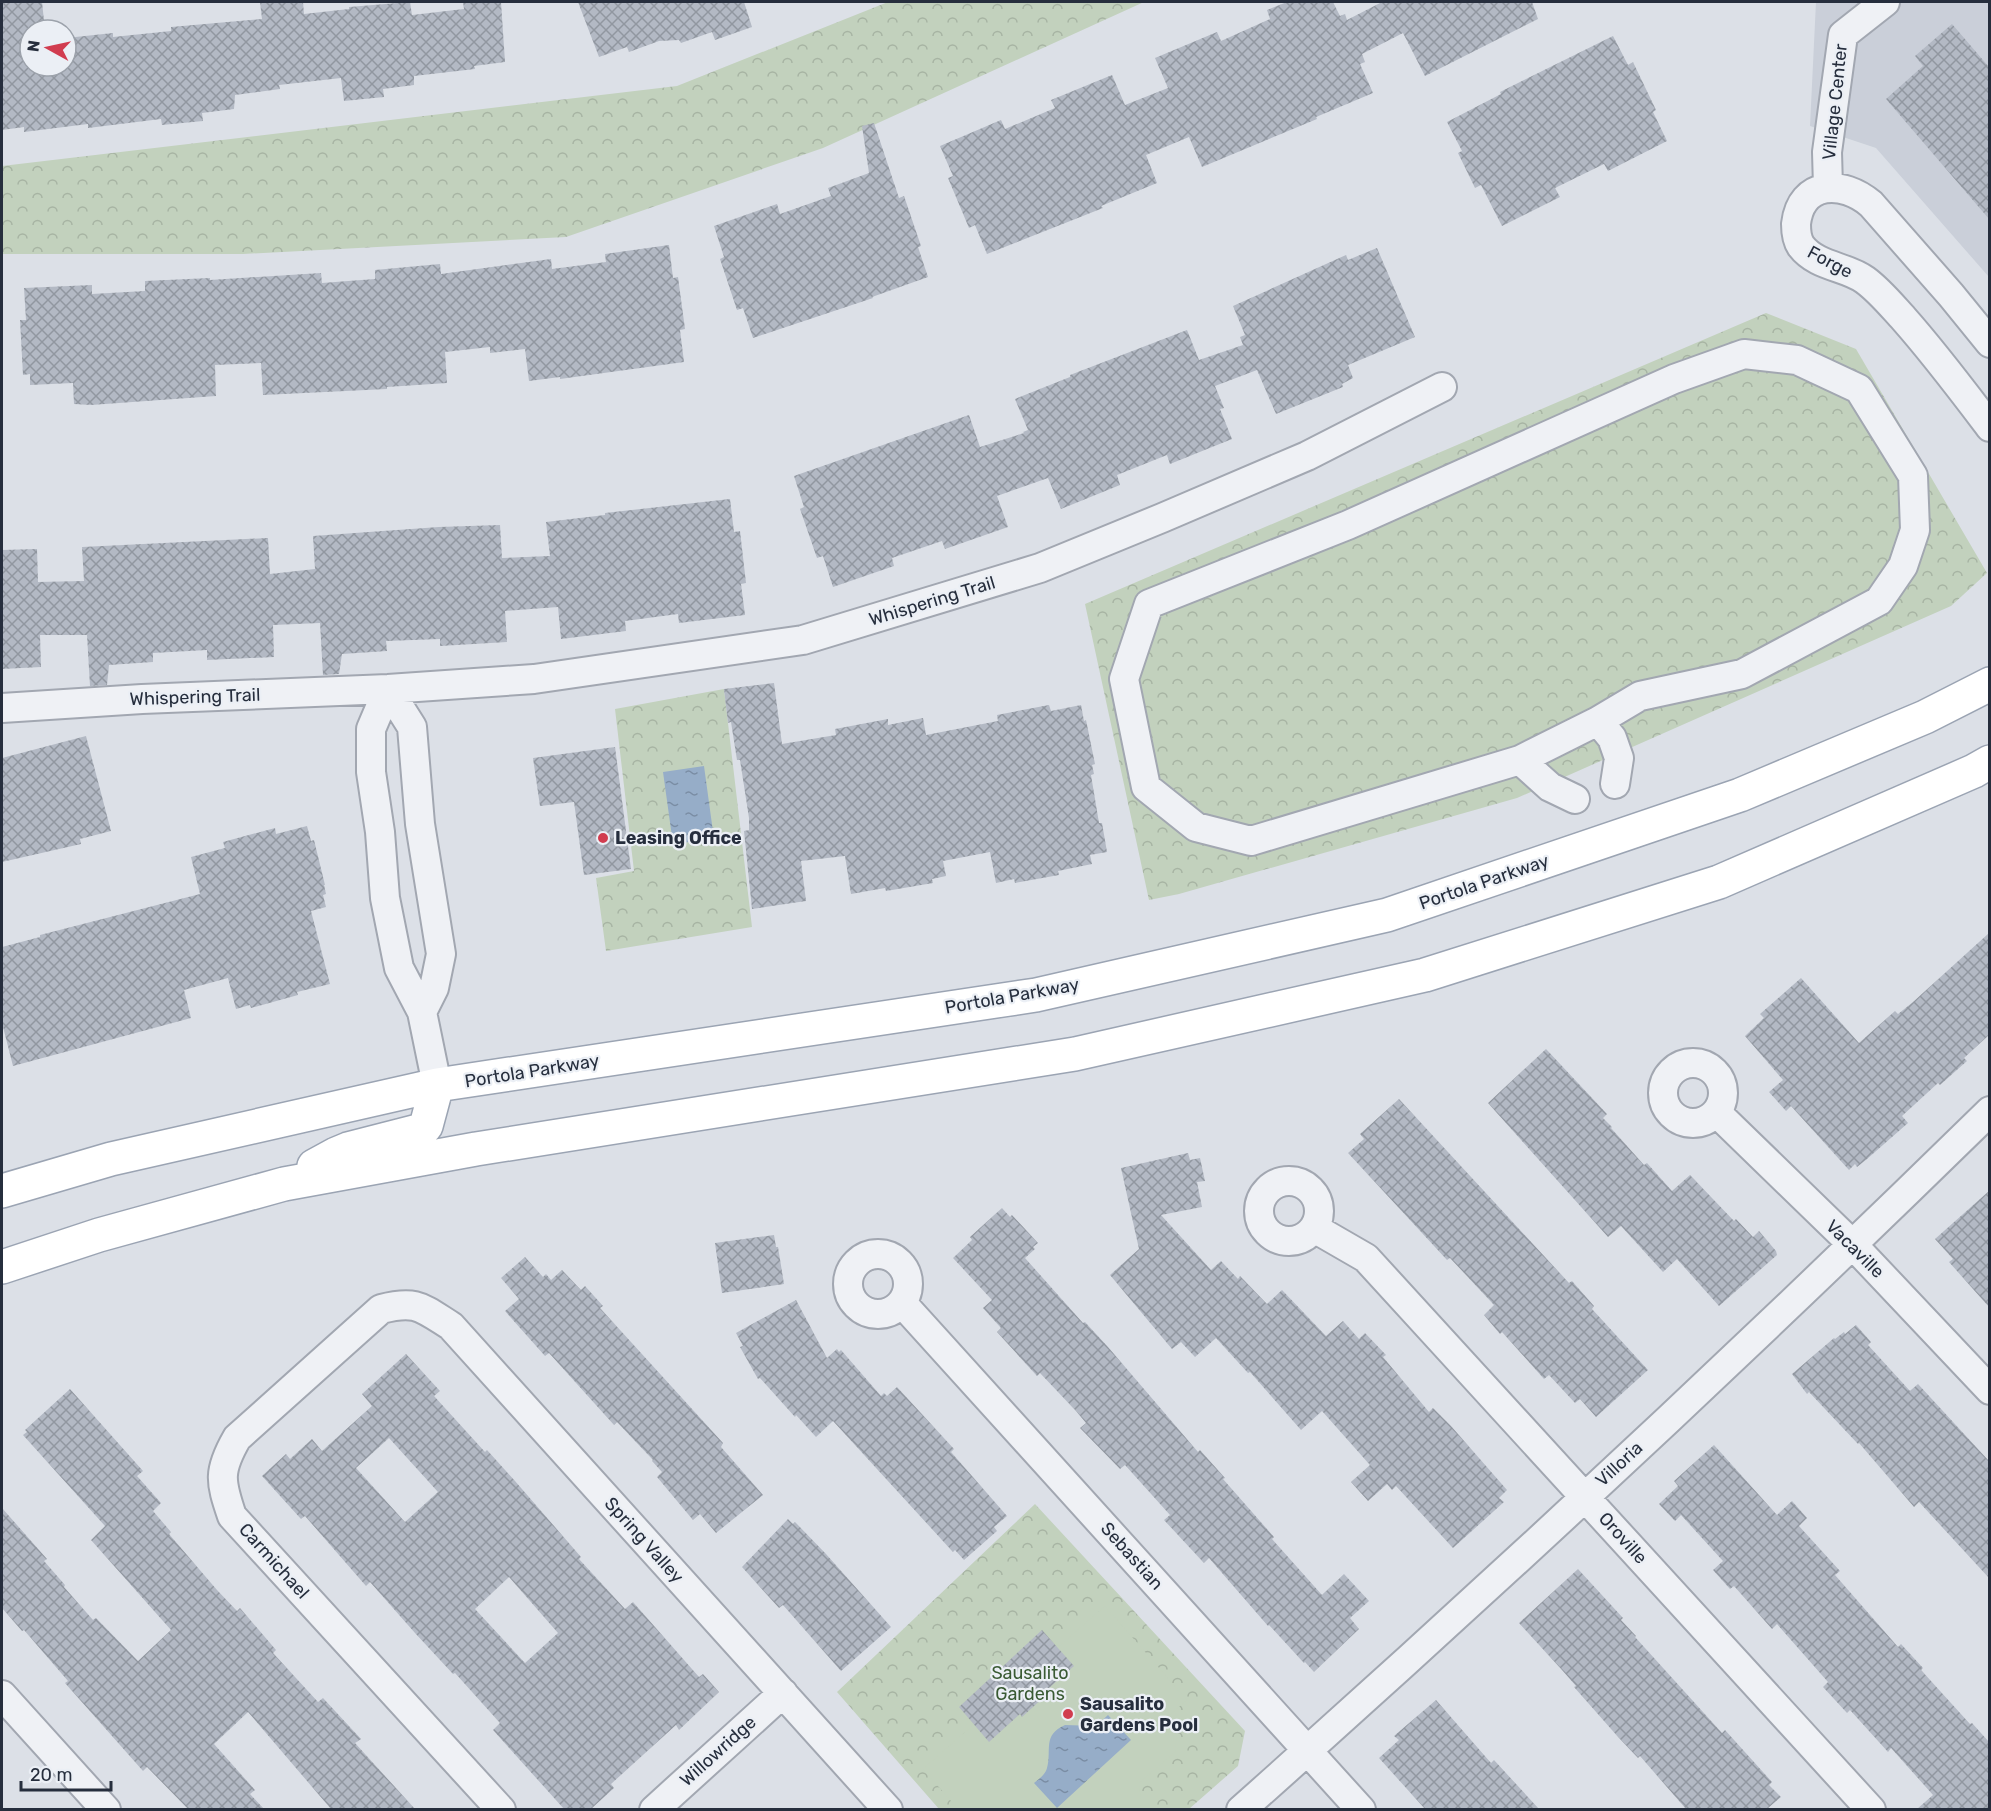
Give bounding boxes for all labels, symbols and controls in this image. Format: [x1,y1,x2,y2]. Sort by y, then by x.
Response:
north arrow [18,18,78,78]
text: N [23,39,44,53]
street label: Village Center [1818,43,1852,161]
street label: Forge [1804,241,1856,283]
street label: Whispering Trail [866,571,998,631]
street label: Whispering Trail [129,684,261,710]
place label: Leasing Office [615,827,742,849]
marker: Leasing Office [596,831,610,845]
street label: Portola Parkway [1416,849,1552,915]
street label: Portola Parkway [943,973,1081,1019]
street label: Portola Parkway [463,1049,601,1093]
street label: Vacaville [1821,1215,1889,1283]
street label: Villoria [1591,1437,1647,1491]
street label: Spring Valley [600,1493,688,1587]
street label: Oroville [1594,1508,1652,1568]
street label: Sebastian [1096,1518,1168,1594]
street label: Carmichael [234,1519,314,1603]
park label: Sausalito Gardens [991,1662,1069,1705]
place label: Sausalito Gardens Pool [1080,1693,1198,1736]
marker: Sausalito Gardens Pool [1061,1707,1075,1721]
street label: Willowridge [675,1711,761,1791]
scale bar [21,1754,111,1792]
text: 20 m [30,1764,72,1786]

